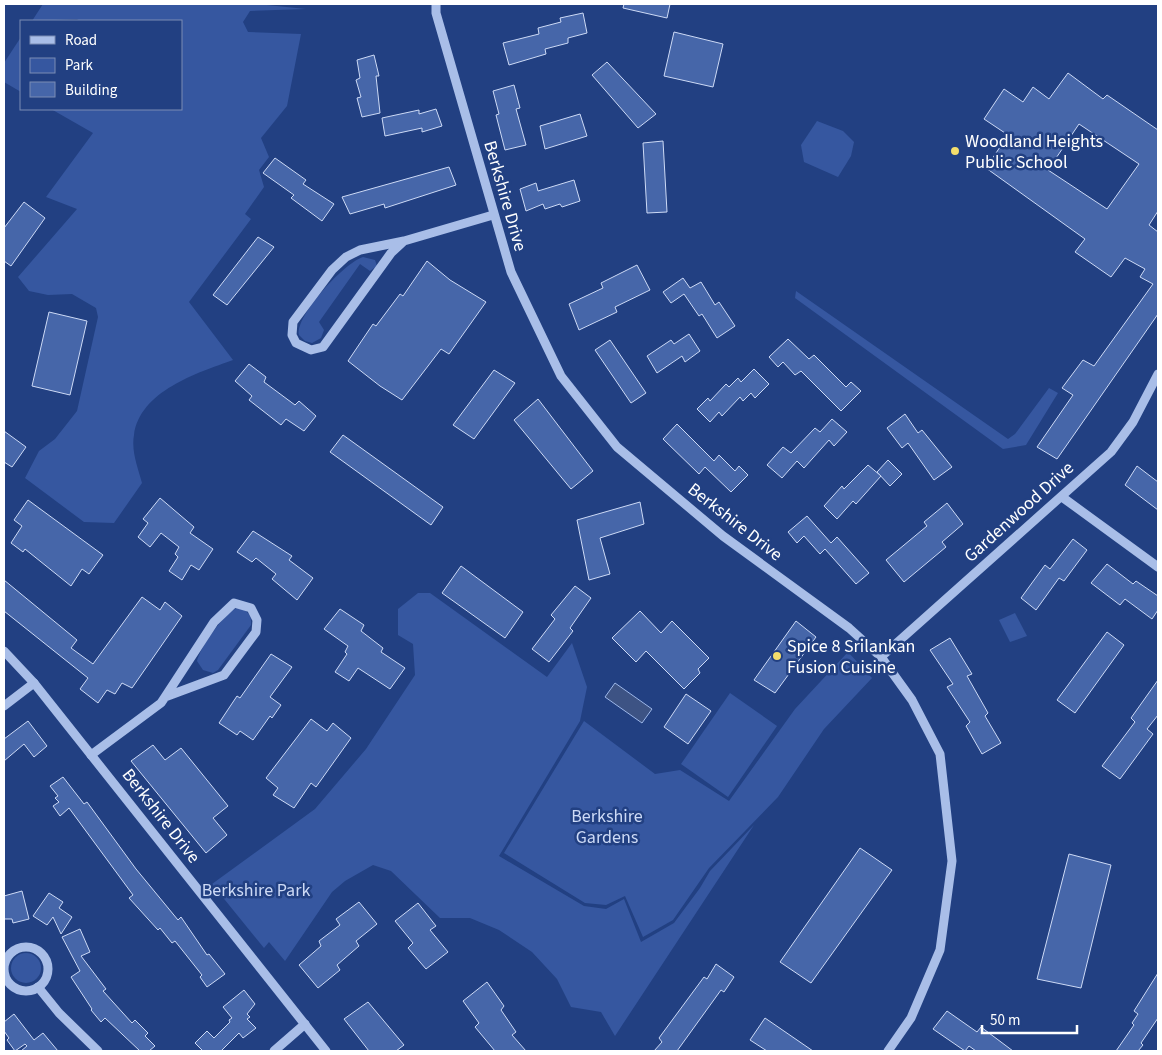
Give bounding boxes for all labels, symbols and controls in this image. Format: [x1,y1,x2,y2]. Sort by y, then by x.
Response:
legend [20,20,182,110]
text: Road [65,30,97,51]
text: Park [65,55,94,76]
text: Building [65,80,118,101]
place label: Woodland Heights Public School [965,129,1103,175]
street label: Berkshire Drive [477,138,533,254]
marker: Woodland Heights Public School [949,145,961,157]
street label: Gardenwood Drive [959,456,1079,568]
street label: Berkshire Drive [682,477,788,567]
place label: Spice 8 Srilankan Fusion Cuisine [787,634,915,680]
marker: Spice 8 Srilankan Fusion Cuisine [771,650,783,662]
street label: Berkshire Drive [116,763,206,869]
park label: Berkshire Gardens [571,804,643,850]
park label: Berkshire Park [202,878,310,903]
scale bar [982,1002,1077,1034]
text: 50 m [990,1010,1020,1031]

